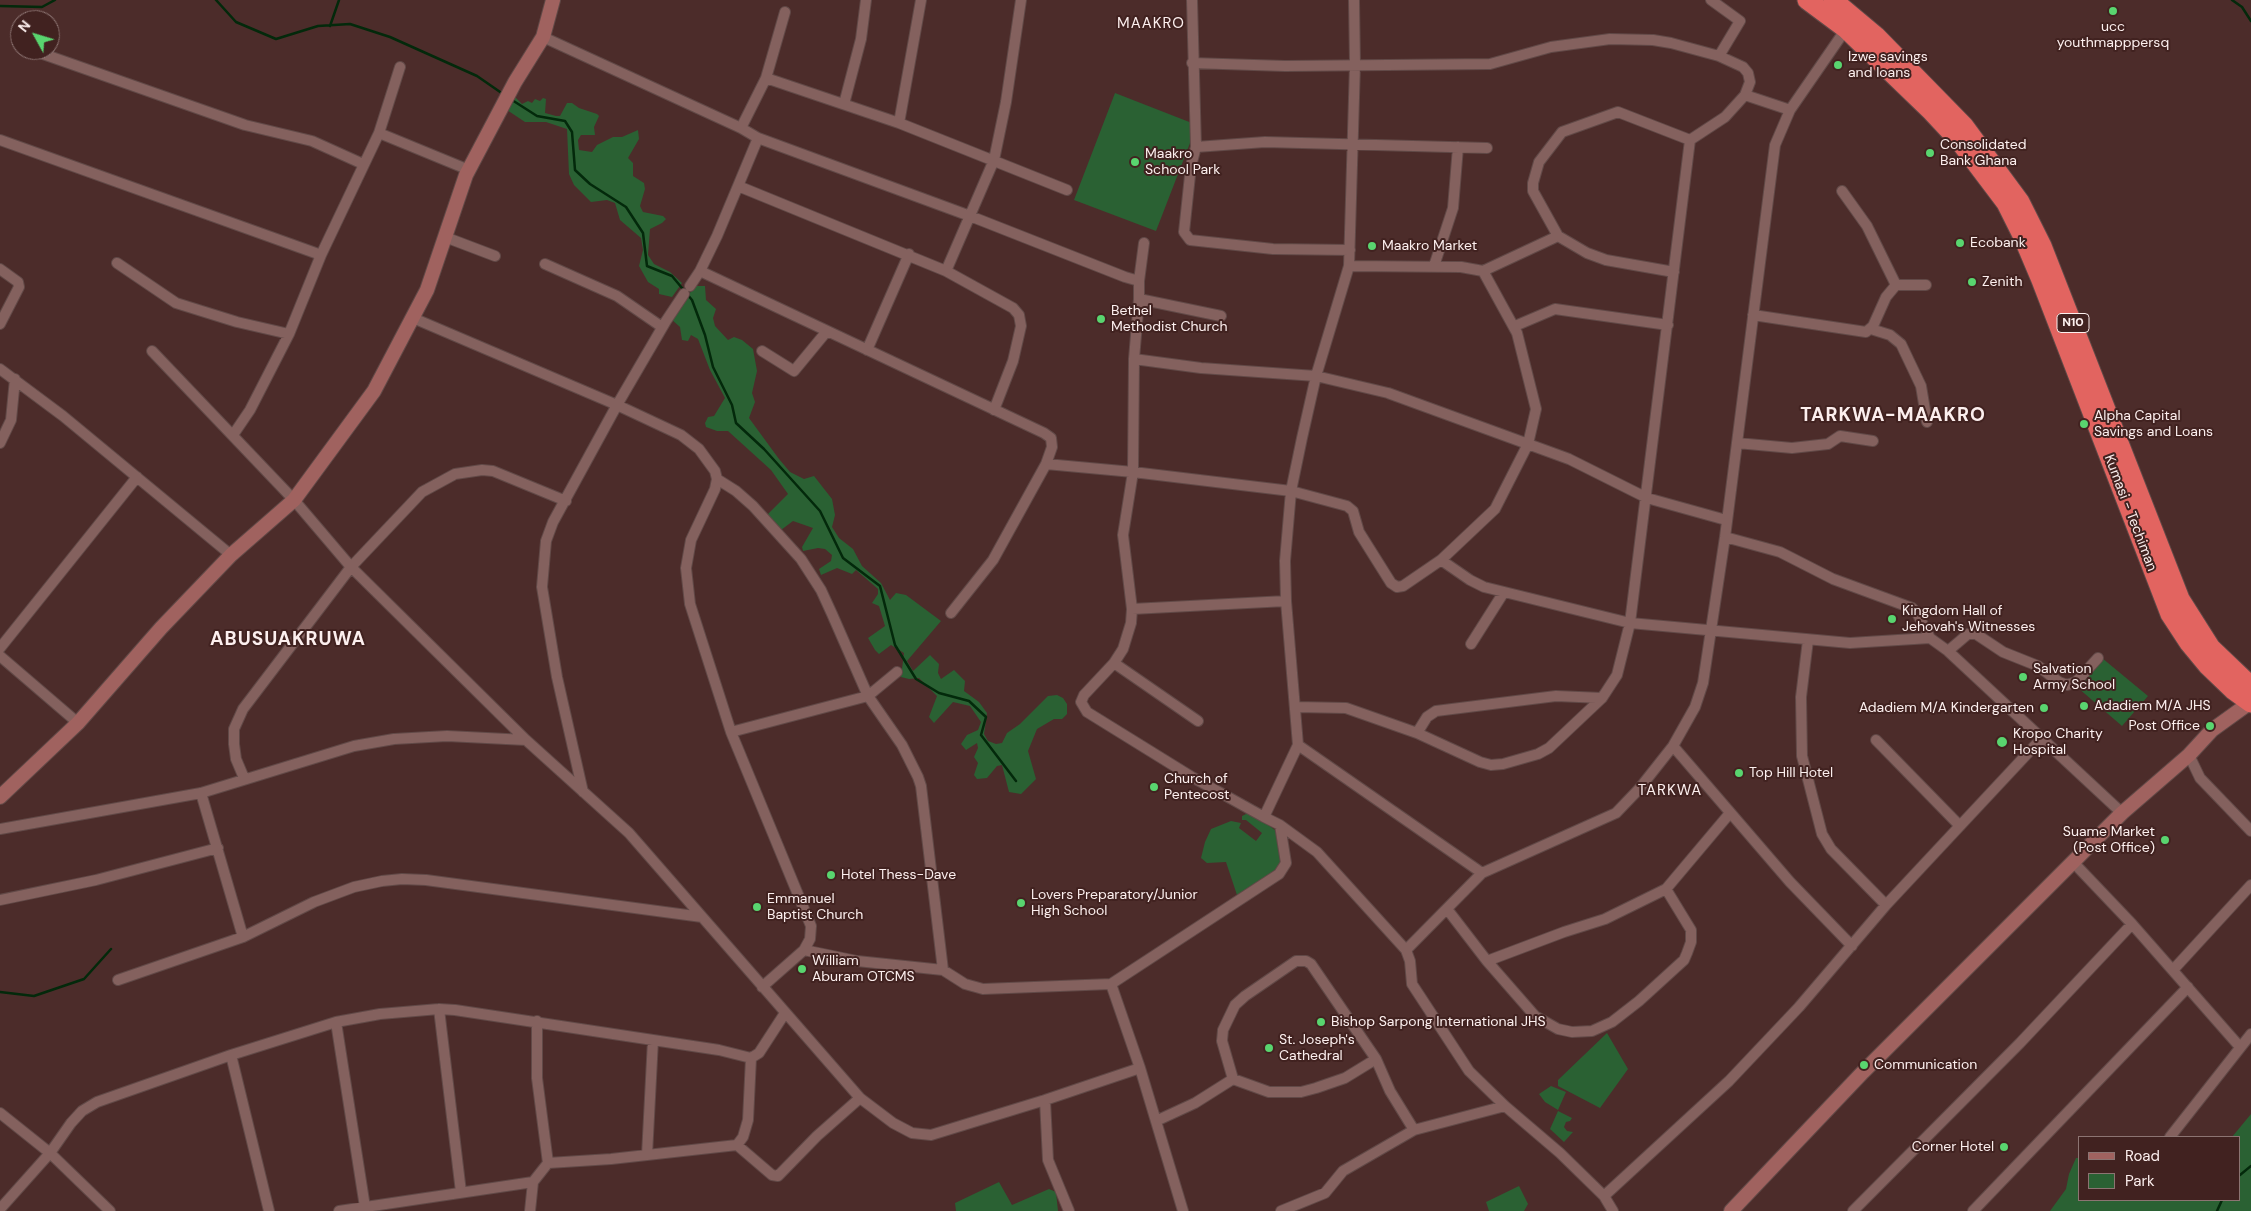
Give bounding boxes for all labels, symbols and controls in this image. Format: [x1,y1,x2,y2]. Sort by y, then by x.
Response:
marker: ucc youthmapppersq [2107,5,2119,17]
north arrow [10,10,60,60]
district label: MAAKRO [1116,15,1186,33]
text: N [14,17,34,36]
place label: ucc youthmapppersq [2057,19,2169,52]
place label: Izwe savings and loans [1848,49,1928,82]
marker: Izwe savings and loans [1832,59,1844,71]
place label: Consolidated Bank Ghana [1940,137,2026,170]
place label: Maakro School Park [1145,146,1220,178]
marker: Consolidated Bank Ghana [1924,147,1936,159]
marker: Maakro School Park [1129,156,1141,168]
place label: Ecobank [1970,235,2026,251]
marker: Ecobank [1954,237,1966,249]
place label: Maakro Market [1382,238,1477,254]
marker: Maakro Market [1366,240,1378,252]
place label: Zenith [1982,274,2022,290]
marker: Zenith [1966,276,1978,288]
place label: Bethel Methodist Church [1111,303,1227,336]
marker: Bethel Methodist Church [1095,313,1107,325]
road number: N10 [2057,314,2089,332]
district label: TARKWA-MAAKRO [1799,405,1987,427]
place label: Alpha Capital Savings and Loans [2094,408,2213,441]
marker: Alpha Capital Savings and Loans [2078,418,2090,430]
street label: Kumasi - Techiman [2100,452,2160,574]
place label: Kingdom Hall of Jehovah's Witnesses [1902,603,2035,636]
marker: Kingdom Hall of Jehovah's Witnesses [1886,613,1898,625]
district label: ABUSUAKRUWA [209,629,367,651]
place label: Salvation Army School [2033,661,2115,694]
marker: Salvation Army School [2017,671,2029,683]
place label: Adadiem M/A JHS [2094,698,2211,714]
place label: Adadiem M/A Kindergarten [1859,700,2034,716]
marker: Adadiem M/A JHS [2078,700,2090,712]
marker: Adadiem M/A Kindergarten [2038,702,2050,714]
place label: Post Office [2129,718,2200,734]
marker: Post Office [2204,720,2216,732]
place label: Kropo Charity Hospital [2013,726,2103,759]
marker: Kropo Charity Hospital [1995,735,2009,749]
place label: Top Hill Hotel [1749,765,1833,781]
marker: Top Hill Hotel [1733,767,1745,779]
place label: Church of Pentecost [1164,771,1229,804]
marker: Church of Pentecost [1148,781,1160,793]
district label: TARKWA [1637,782,1703,800]
place label: Suame Market (Post Office) [2063,824,2155,856]
marker: Suame Market (Post Office) [2159,834,2171,846]
place label: Hotel Thess-Dave [841,867,956,883]
marker: Hotel Thess-Dave [825,869,837,881]
place label: Lovers Preparatory/Junior High School [1031,887,1198,920]
place label: Emmanuel Baptist Church [767,891,863,924]
marker: Lovers Preparatory/Junior High School [1015,897,1027,909]
marker: Emmanuel Baptist Church [751,901,763,913]
place label: William Aburam OTCMS [812,953,915,986]
marker: William Aburam OTCMS [796,963,808,975]
place label: Bishop Sarpong International JHS [1331,1014,1546,1030]
marker: Bishop Sarpong International JHS [1315,1016,1327,1028]
place label: St. Joseph's Cathedral [1279,1032,1355,1064]
marker: St. Joseph's Cathedral [1263,1042,1275,1054]
place label: Communication [1874,1057,1977,1073]
marker: Communication [1858,1059,1870,1071]
legend [2078,1136,2241,1201]
place label: Corner Hotel [1912,1139,1994,1155]
marker: Corner Hotel [1998,1141,2010,1153]
text: Road [2125,1146,2160,1166]
text: Park [2125,1171,2155,1191]

